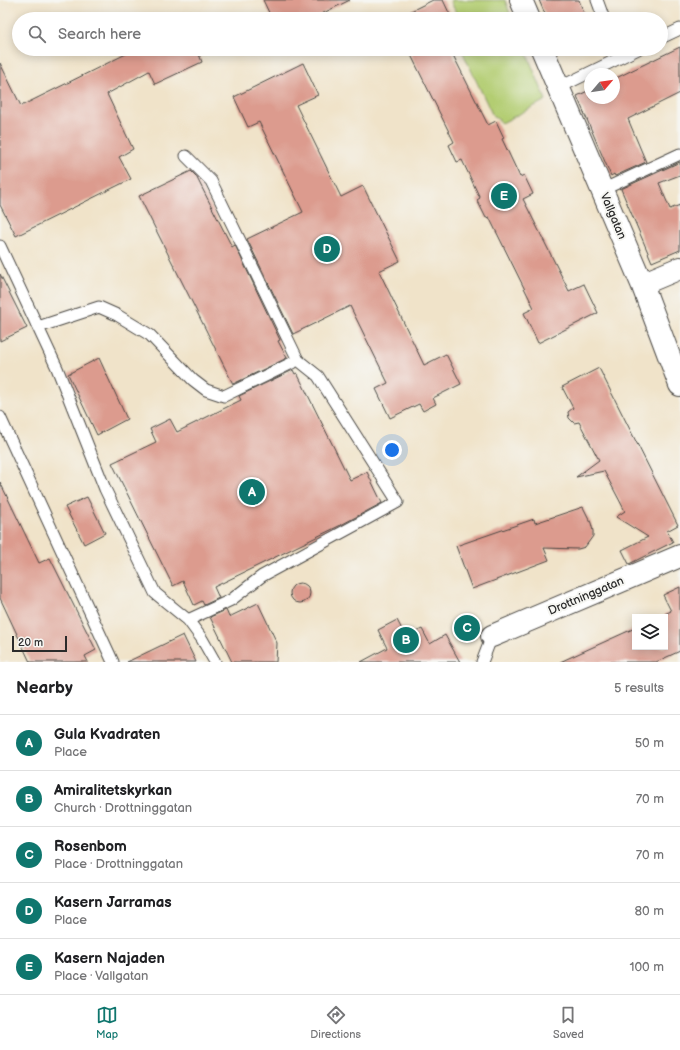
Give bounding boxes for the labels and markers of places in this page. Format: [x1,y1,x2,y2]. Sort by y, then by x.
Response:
pin: E [491,181,517,211]
pin: D [314,234,340,264]
pin: A [239,477,265,507]
pin: C [454,613,480,643]
pin: B [393,625,419,655]

